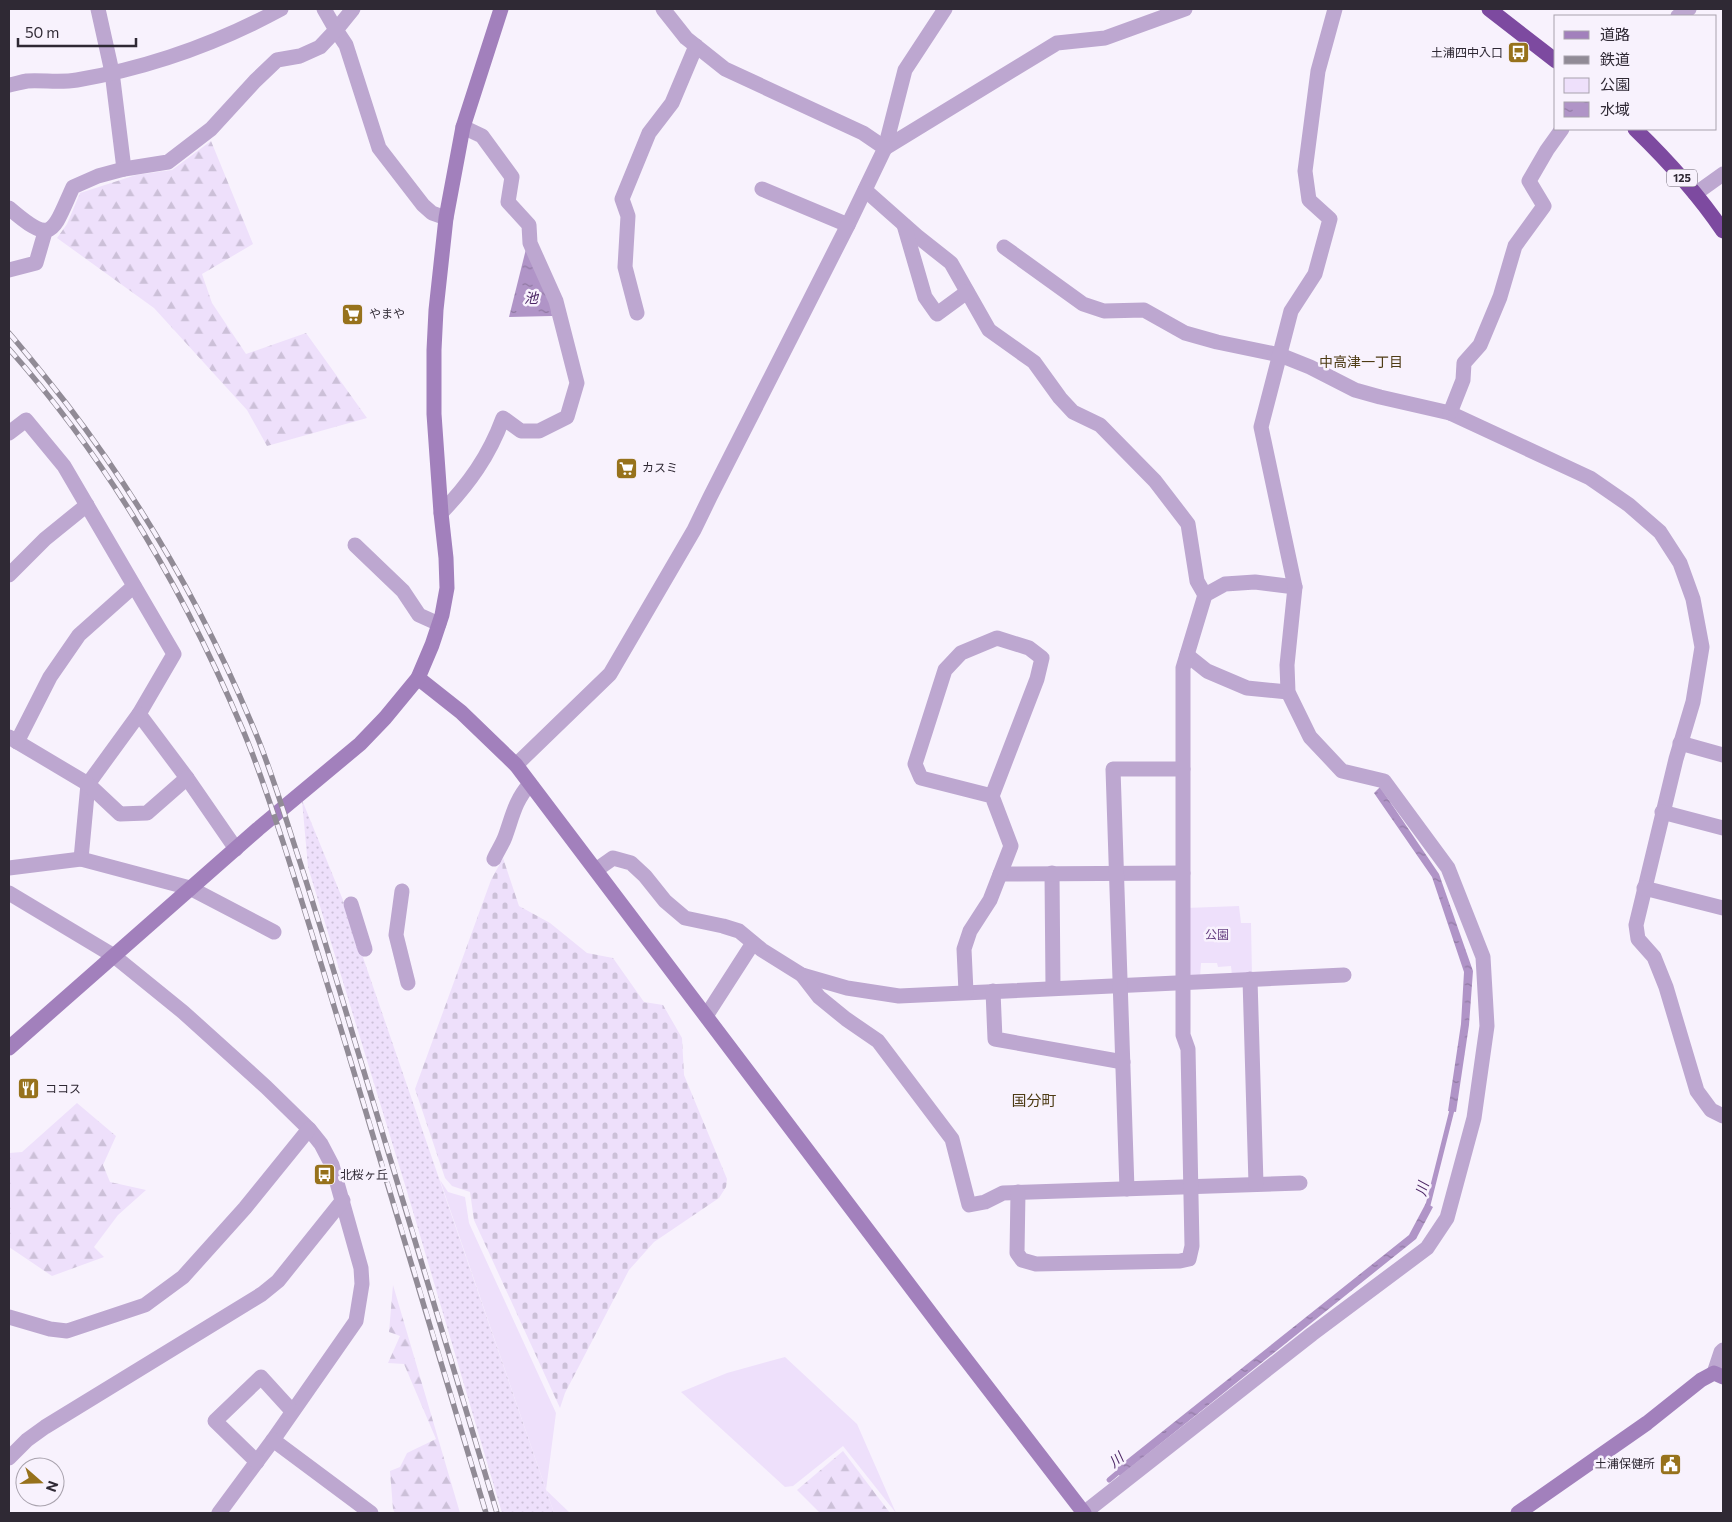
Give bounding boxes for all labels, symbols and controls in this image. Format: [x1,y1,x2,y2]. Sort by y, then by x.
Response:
scale bar [18,15,135,47]
legend [1554,15,1717,130]
text: 50 m [25,23,59,41]
text: 道路 [1600,25,1630,43]
bus stop icon: 土浦四中入口 [1507,41,1531,65]
place label: 土浦四中入口 [1431,45,1503,59]
text: 鉄道 [1600,50,1630,68]
text: 公園 [1600,75,1630,93]
text: 水域 [1600,100,1630,118]
road number: 125 [1667,170,1697,187]
water label: 池 [524,289,540,306]
supermarket icon: やまや [341,302,365,326]
place label: やまや [369,306,405,320]
district label: 中高津一丁目 [1319,353,1403,370]
supermarket icon: カスミ [614,456,638,480]
place label: カスミ [642,460,678,474]
park label: 公園 [1205,927,1229,941]
restaurant icon: ココス [17,1077,41,1101]
place label: ココス [45,1081,81,1095]
district label: 国分町 [1011,1091,1057,1109]
bus stop icon: 北桜ヶ丘 [312,1163,336,1187]
place label: 北桜ヶ丘 [340,1167,388,1181]
water label: 川 [1412,1178,1432,1198]
water label: 川 [1105,1447,1128,1471]
public building icon: 土浦保健所 [1659,1452,1683,1476]
place label: 土浦保健所 [1595,1456,1655,1470]
north arrow [15,1457,65,1507]
text: N [43,1479,62,1494]

